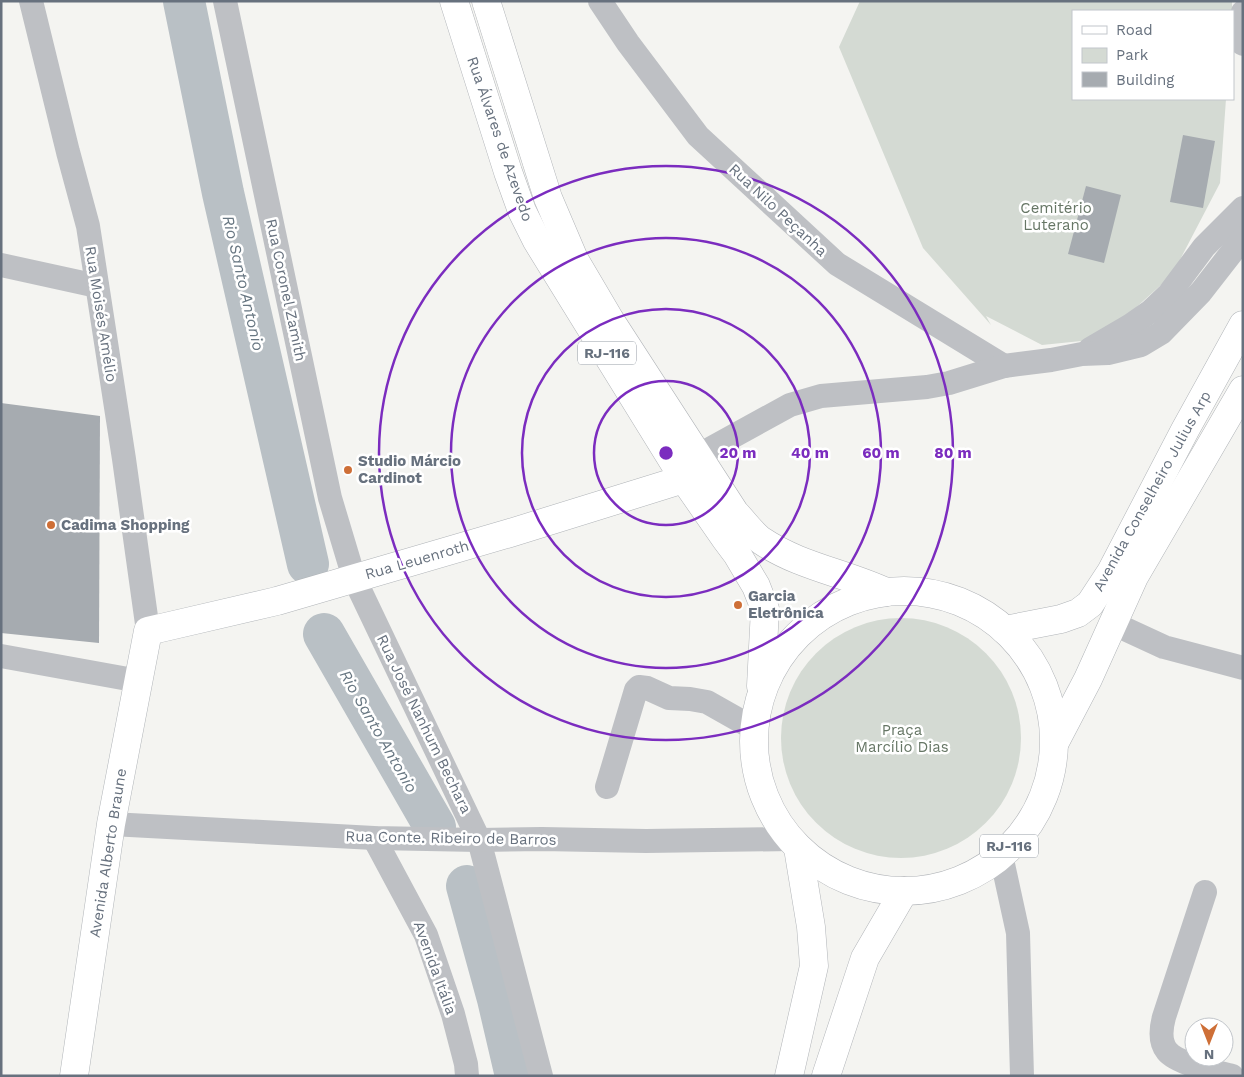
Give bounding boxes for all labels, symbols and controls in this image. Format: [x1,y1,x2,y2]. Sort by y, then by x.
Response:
legend [1072,10,1234,100]
text: Road [1116,21,1153,39]
text: Park [1116,46,1149,64]
street label: Rua Álvares de Azevedo [463,54,537,224]
text: Building [1116,71,1174,89]
street label: Rua Nilo Peçanha [725,160,831,260]
park label: Cemitério Luterano [1020,199,1092,234]
water label: Rio Santo Antonio [219,214,268,353]
street label: Rua Coronel Zamith [262,217,310,363]
street label: Rua Moisés Amélio [81,245,121,383]
road number: RJ-116 [578,342,636,364]
street label: Avenida Conselheiro Julius Arp [1089,388,1215,594]
centre of rings [657,444,675,462]
text: 20 m [719,444,757,462]
text: 40 m [791,444,829,462]
text: 60 m [862,444,900,462]
text: 80 m [934,444,972,462]
place label: Studio Márcio Cardinot [358,452,461,487]
marker: Studio Márcio Cardinot [342,464,354,476]
place label: Cadima Shopping [61,516,190,534]
marker: Cadima Shopping [45,519,57,531]
street label: Rua Leuenroth [363,537,471,583]
place label: Garcia Eletrônica [748,587,824,622]
marker: Garcia Eletrônica [732,599,744,611]
street label: Rua José Nanhum Bechara [373,632,475,817]
water label: Rio Santo Antonio [336,667,421,796]
park label: Praça Marcílio Dias [855,721,949,756]
street label: Avenida Alberto Braune [86,767,130,939]
street label: Rua Conte. Ribeiro de Barros [345,827,557,849]
road number: RJ-116 [980,834,1038,858]
street label: Avenida Itália [410,919,460,1018]
north arrow [1184,1017,1234,1067]
text: N [1204,1047,1214,1063]

